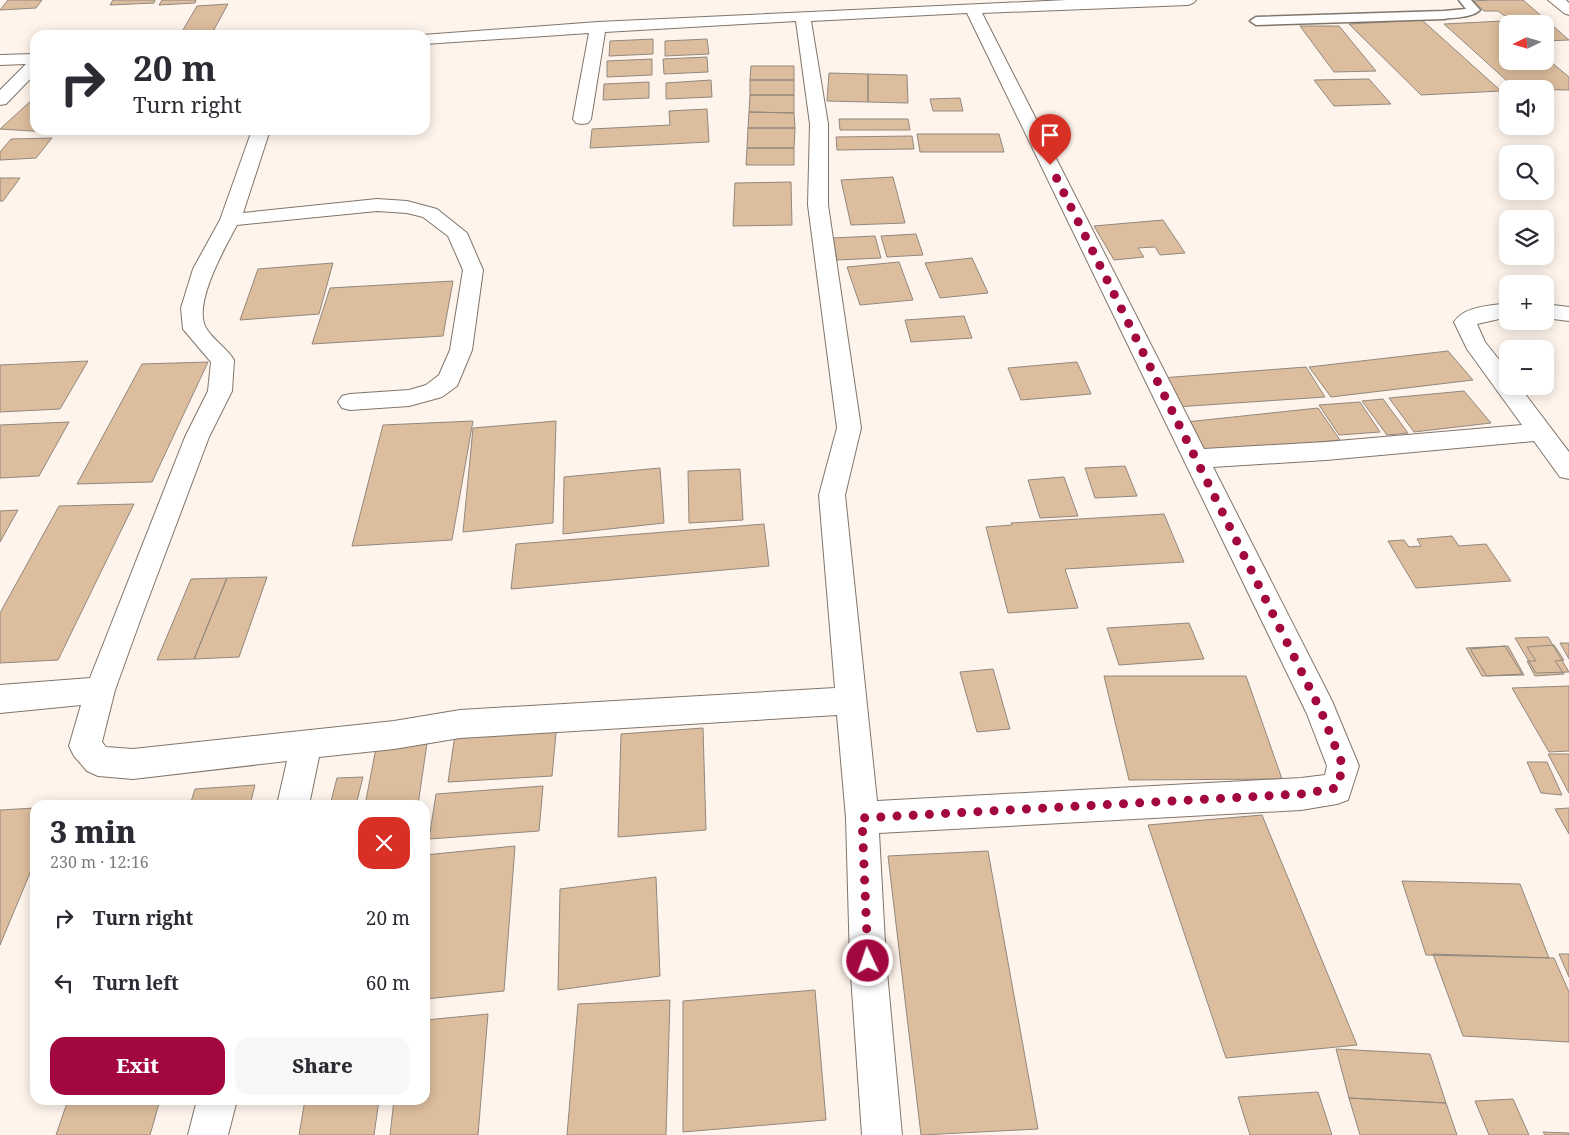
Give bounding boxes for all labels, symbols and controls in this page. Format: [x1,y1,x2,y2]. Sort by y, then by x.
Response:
north arrow [1499,15,1554,70]
map controls [1499,15,1554,395]
text: 20 m [133,44,216,91]
icon: right [50,50,115,115]
button: sound [1499,80,1554,135]
text: Turn right [133,89,242,119]
pin [1029,114,1071,165]
icon: arrive [1036,121,1064,149]
button: search [1499,145,1554,200]
button: layers [1499,210,1554,265]
button: + [1499,275,1554,330]
button: − [1499,340,1554,395]
text: 3 min [50,811,136,852]
button: close [358,817,410,869]
text: 230 m · 12:16 [50,851,149,873]
icon: right [50,904,78,932]
text: Turn right [93,905,193,931]
text: 20 m [366,905,410,931]
position arrow [841,934,893,986]
icon: left [50,969,78,997]
text: Turn left [93,970,179,996]
text: 60 m [366,970,410,996]
button: Exit [50,1037,225,1095]
button: Share [235,1037,410,1095]

